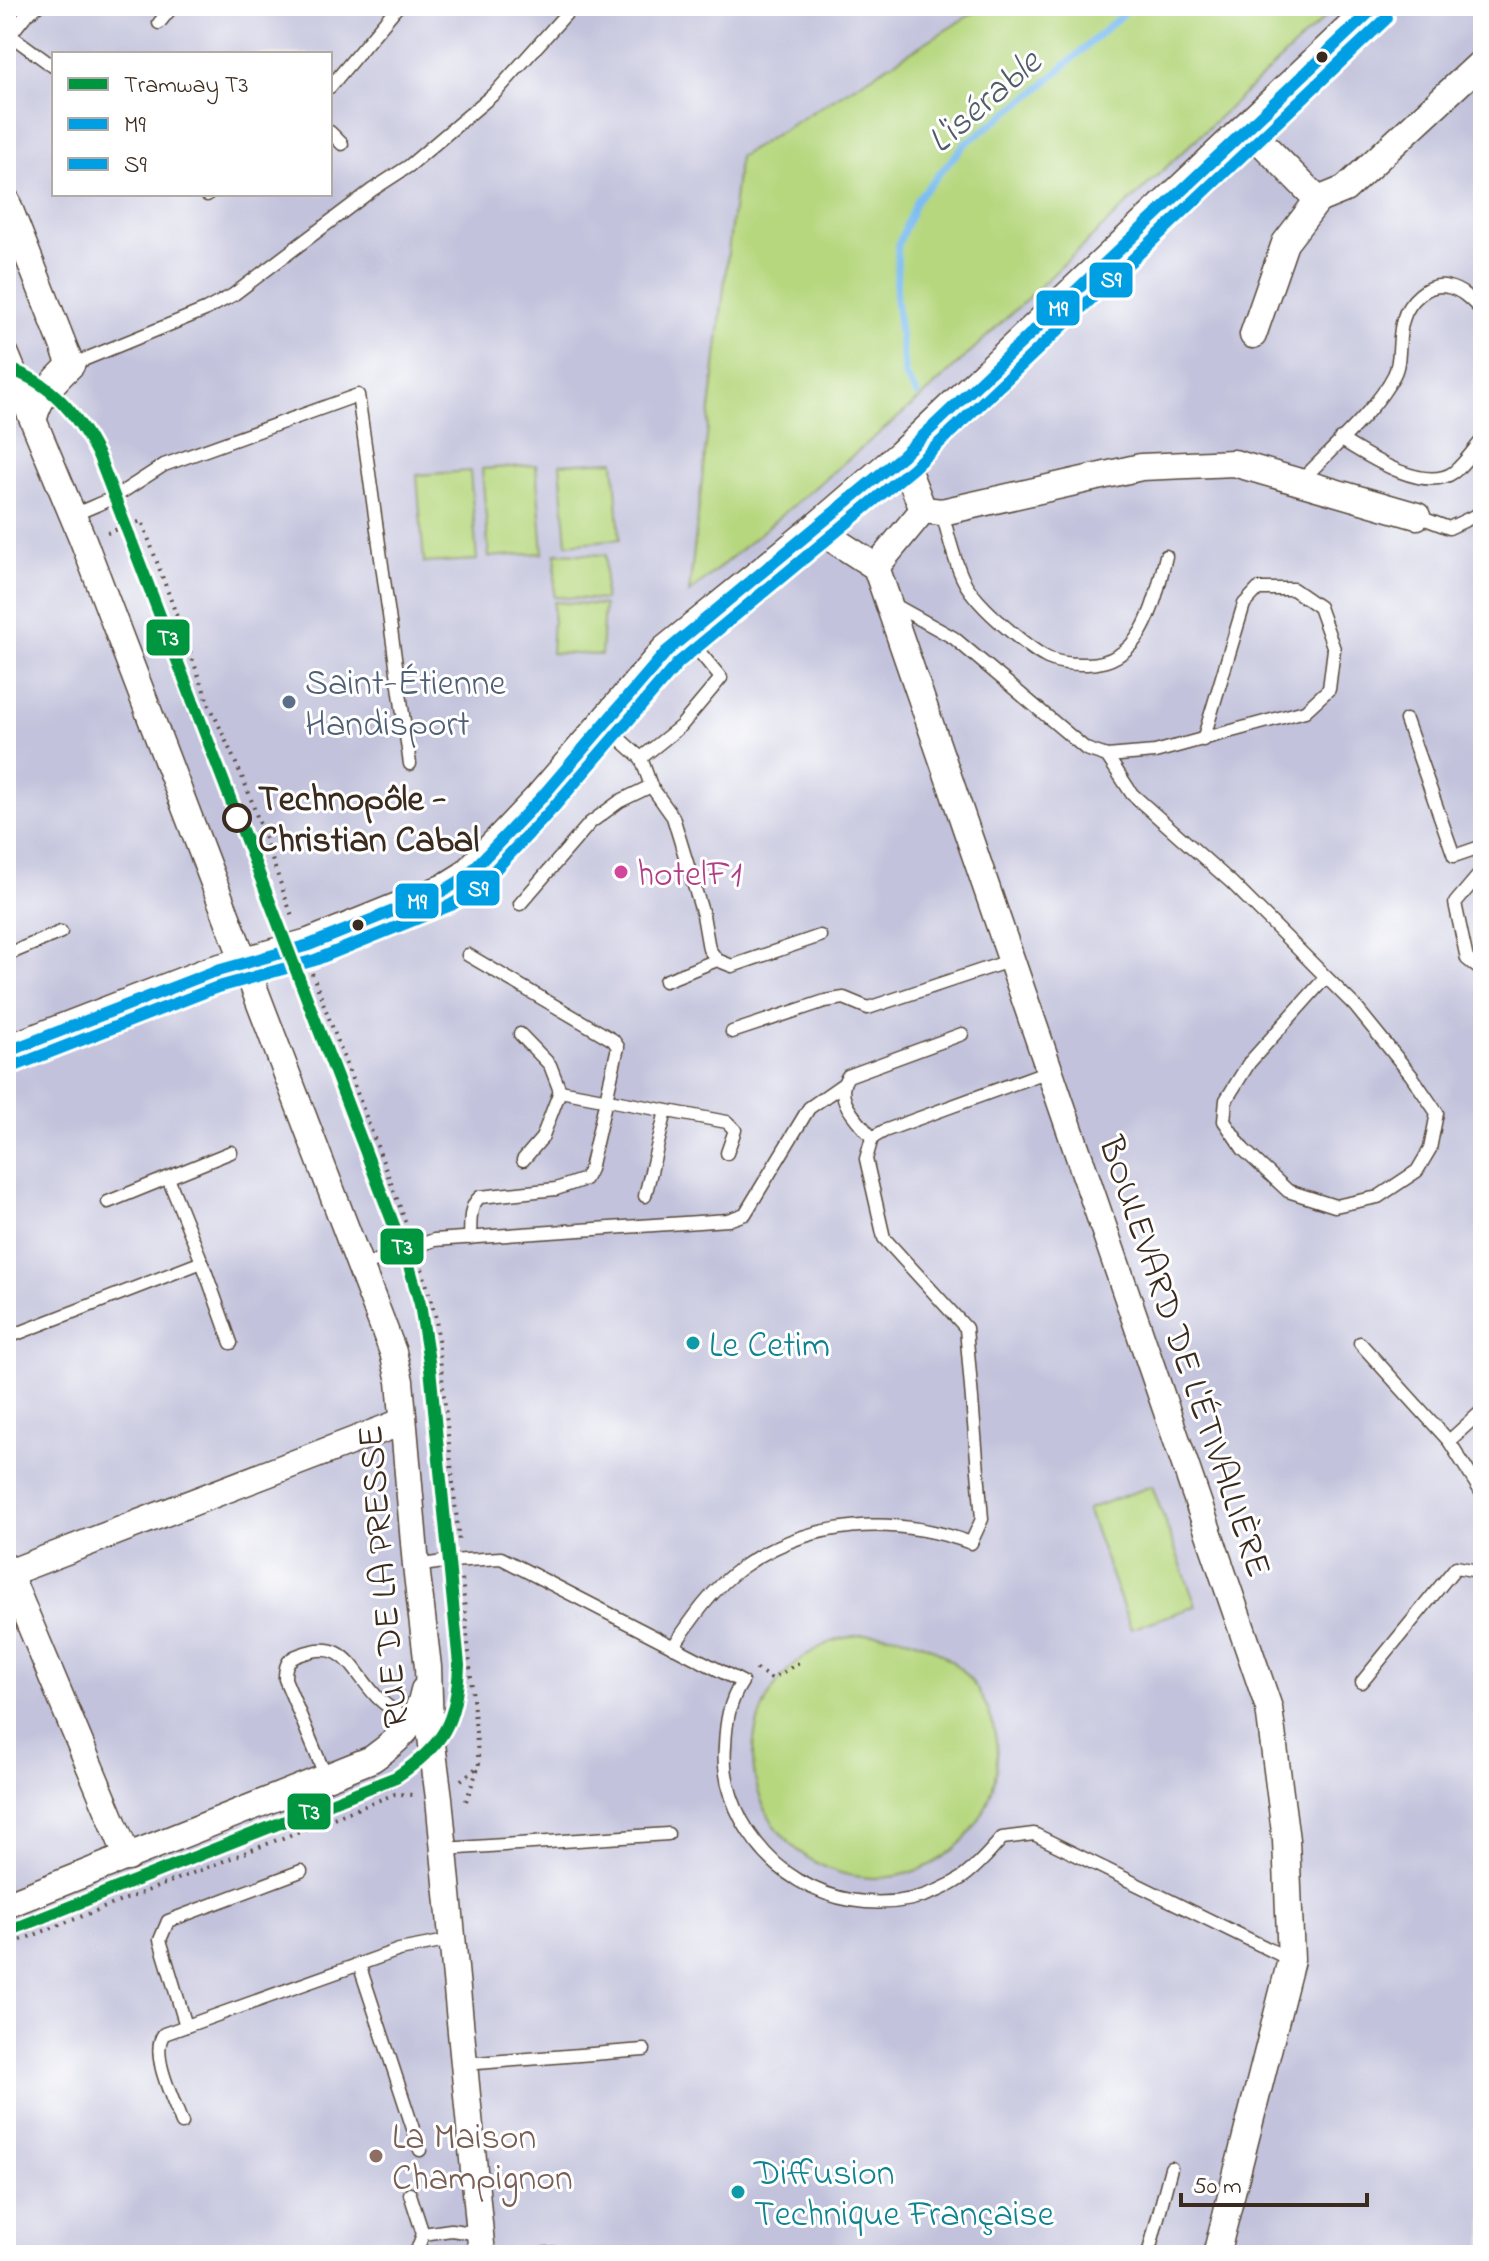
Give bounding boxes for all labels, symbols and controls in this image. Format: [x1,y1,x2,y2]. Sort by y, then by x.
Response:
water label: L'isérable [916,36,1057,169]
unlabelled marker [1314,49,1330,65]
legend [52,52,332,196]
text: Tramway T3 [124,69,249,105]
text: M9 [124,109,147,144]
text: S9 [124,149,147,184]
line badge: S9 [1088,261,1134,299]
text: S9 [1101,266,1122,298]
line badge: M9 [1035,289,1081,327]
text: M9 [1048,295,1068,327]
line badge: T3 [145,618,191,657]
text: T3 [157,624,179,656]
place label: Saint-Étienne Handisport [305,659,506,753]
marker: Saint-Étienne Handisport [280,693,298,711]
place label: Technopôle - Christian Cabal [258,775,479,869]
marker: Technopôle - Christian Cabal [223,804,251,832]
place label: hotelF1 [637,850,742,903]
marker: hotelF1 [612,863,630,881]
line badge: S9 [455,869,501,907]
text: S9 [468,875,489,907]
line badge: M9 [394,882,440,920]
text: M9 [407,888,427,920]
unlabelled marker [350,917,366,933]
street label: BOULEVARD DE L'ÉTIVALLIÈRE [1082,1129,1283,1585]
line badge: T3 [379,1227,425,1266]
text: T3 [391,1233,413,1265]
place label: Le Cetim [709,1321,830,1374]
marker: Le Cetim [684,1334,702,1352]
street label: RUE DE LA PRESSE [346,1423,425,1730]
line badge: T3 [286,1792,332,1831]
text: T3 [298,1798,320,1830]
place label: La Maison Champignon [392,2113,573,2207]
marker: La Maison Champignon [367,2147,385,2165]
place label: Diffusion Technique Française [753,2149,1055,2243]
scale bar [1181,2157,1367,2207]
text: 50 m [1193,2170,1242,2205]
marker: Diffusion Technique Française [729,2183,747,2201]

